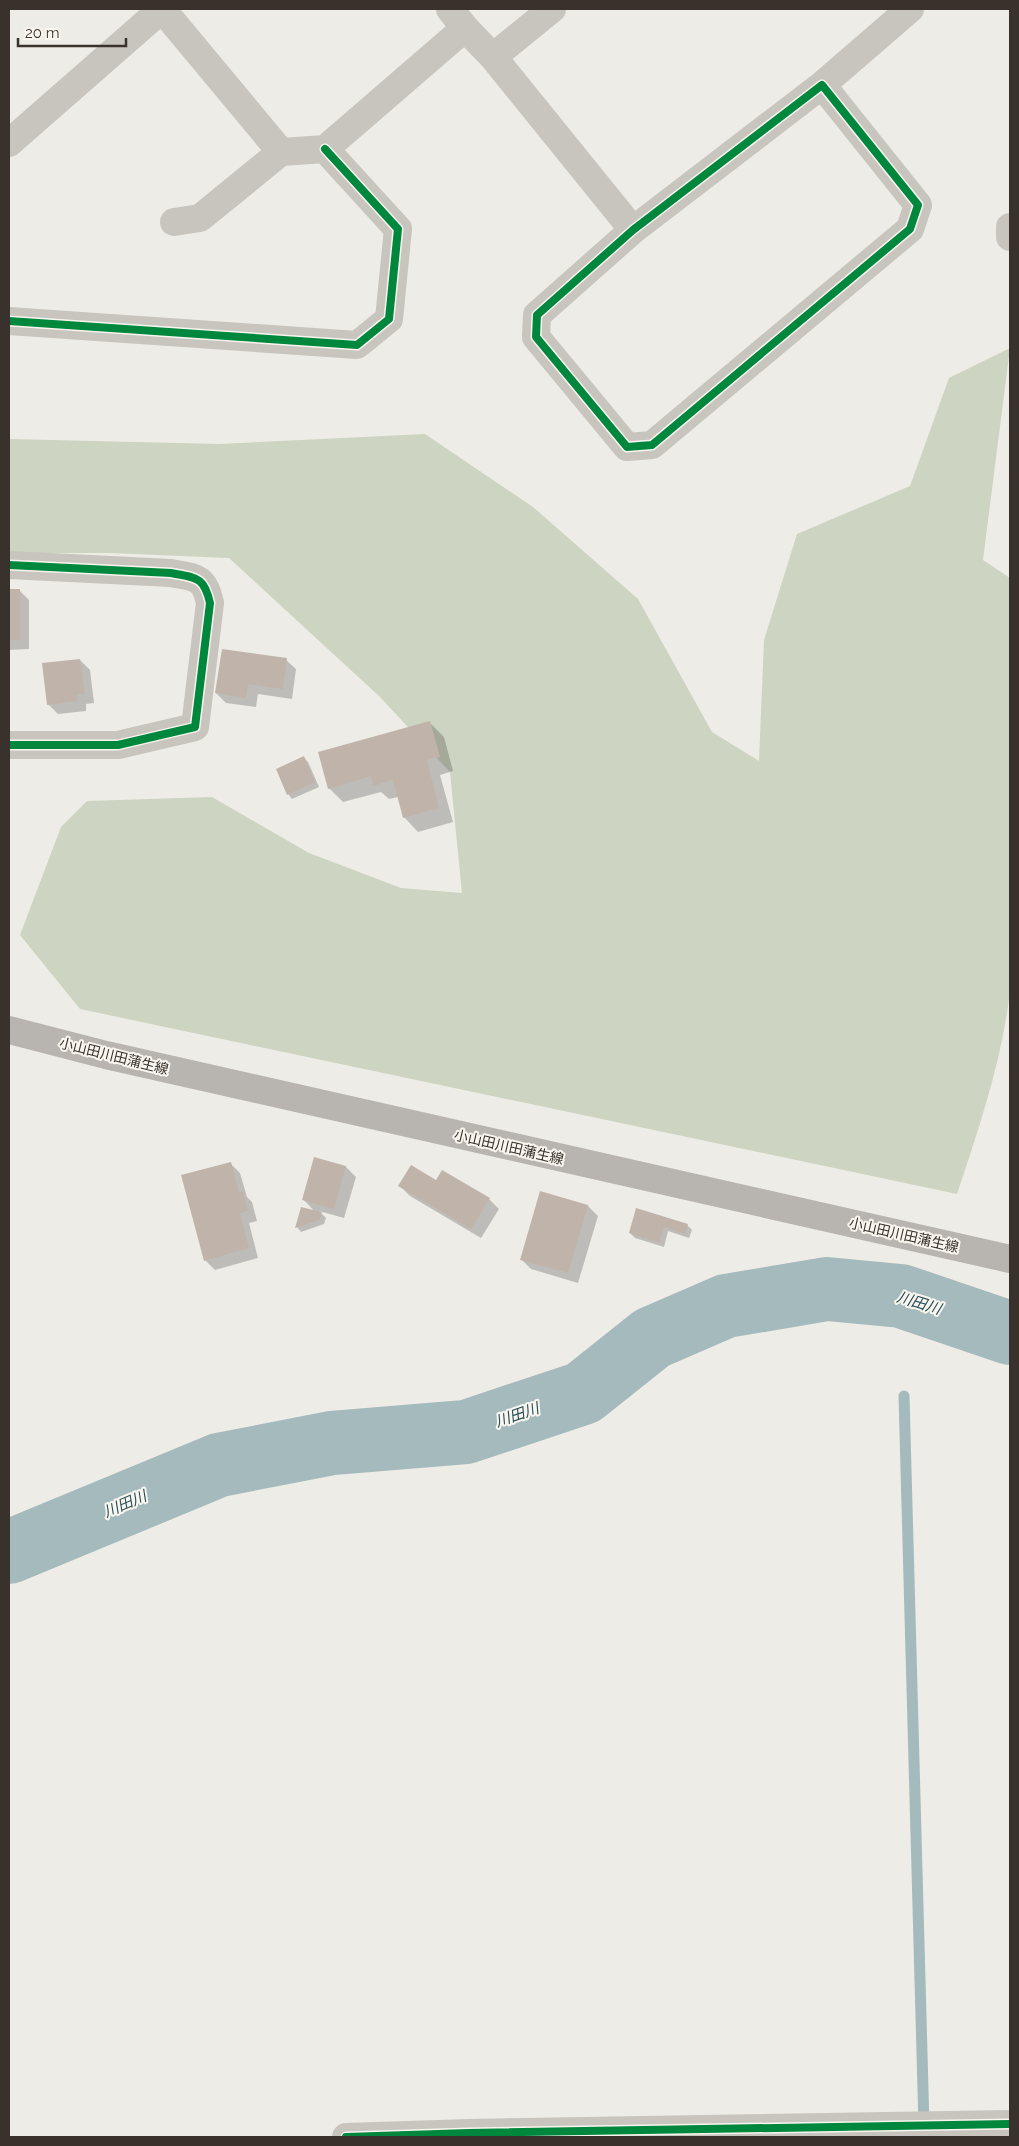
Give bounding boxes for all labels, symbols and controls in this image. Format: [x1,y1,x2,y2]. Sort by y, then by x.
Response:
scale bar [18,15,125,47]
text: 20 m [25,24,60,42]
street label: 小山田川田蒲生線 [58,1035,170,1077]
street label: 小山田川田蒲生線 [453,1127,565,1167]
street label: 小山田川田蒲生線 [848,1215,960,1255]
water label: 川田川 [895,1288,945,1319]
water label: 川田川 [493,1399,543,1431]
water label: 川田川 [101,1486,151,1521]

